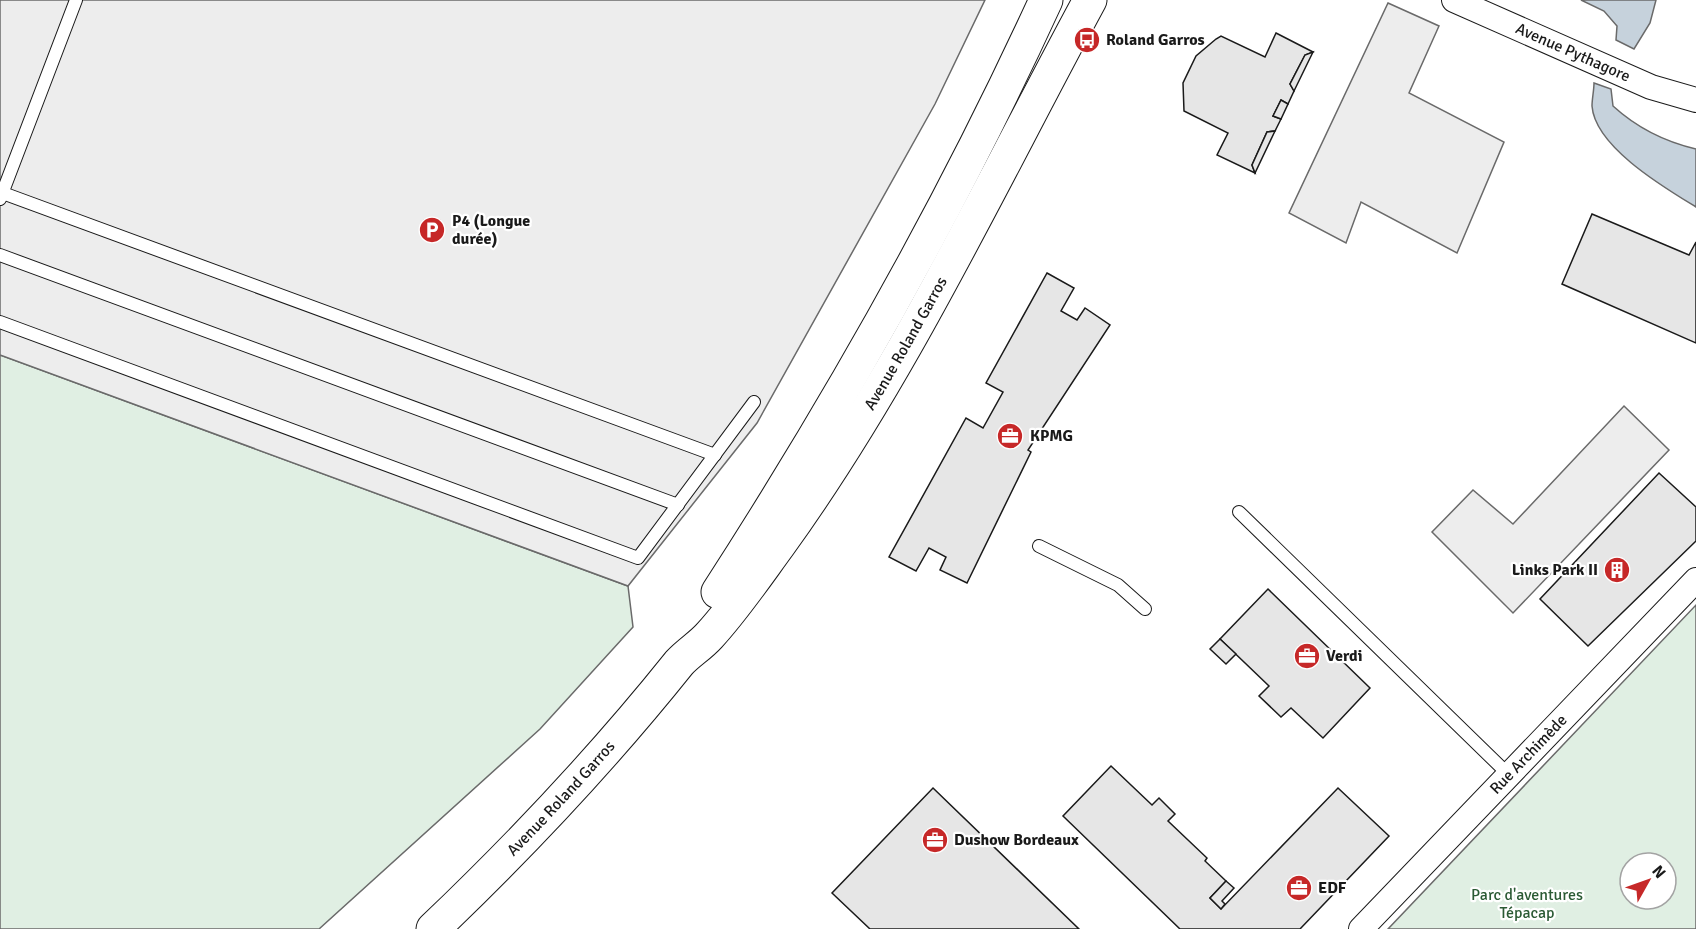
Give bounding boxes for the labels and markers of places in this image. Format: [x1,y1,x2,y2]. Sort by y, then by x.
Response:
bus stop icon: Roland Garros [1072,25,1102,55]
place label: Roland Garros [1106,30,1205,50]
place label: P4 (Longue durée) [452,211,530,249]
parking icon: P4 (Longue durée) [417,215,447,245]
office icon: KPMG [995,421,1025,451]
place label: KPMG [1030,426,1073,446]
building icon: Links Park II [1602,555,1632,585]
place label: Links Park II [1512,560,1598,580]
office icon: Verdi [1292,641,1322,671]
place label: Verdi [1326,646,1362,666]
office icon: Dushow Bordeaux [920,825,950,855]
place label: Dushow Bordeaux [954,830,1079,850]
office icon: EDF [1284,873,1314,903]
place label: EDF [1318,878,1347,898]

